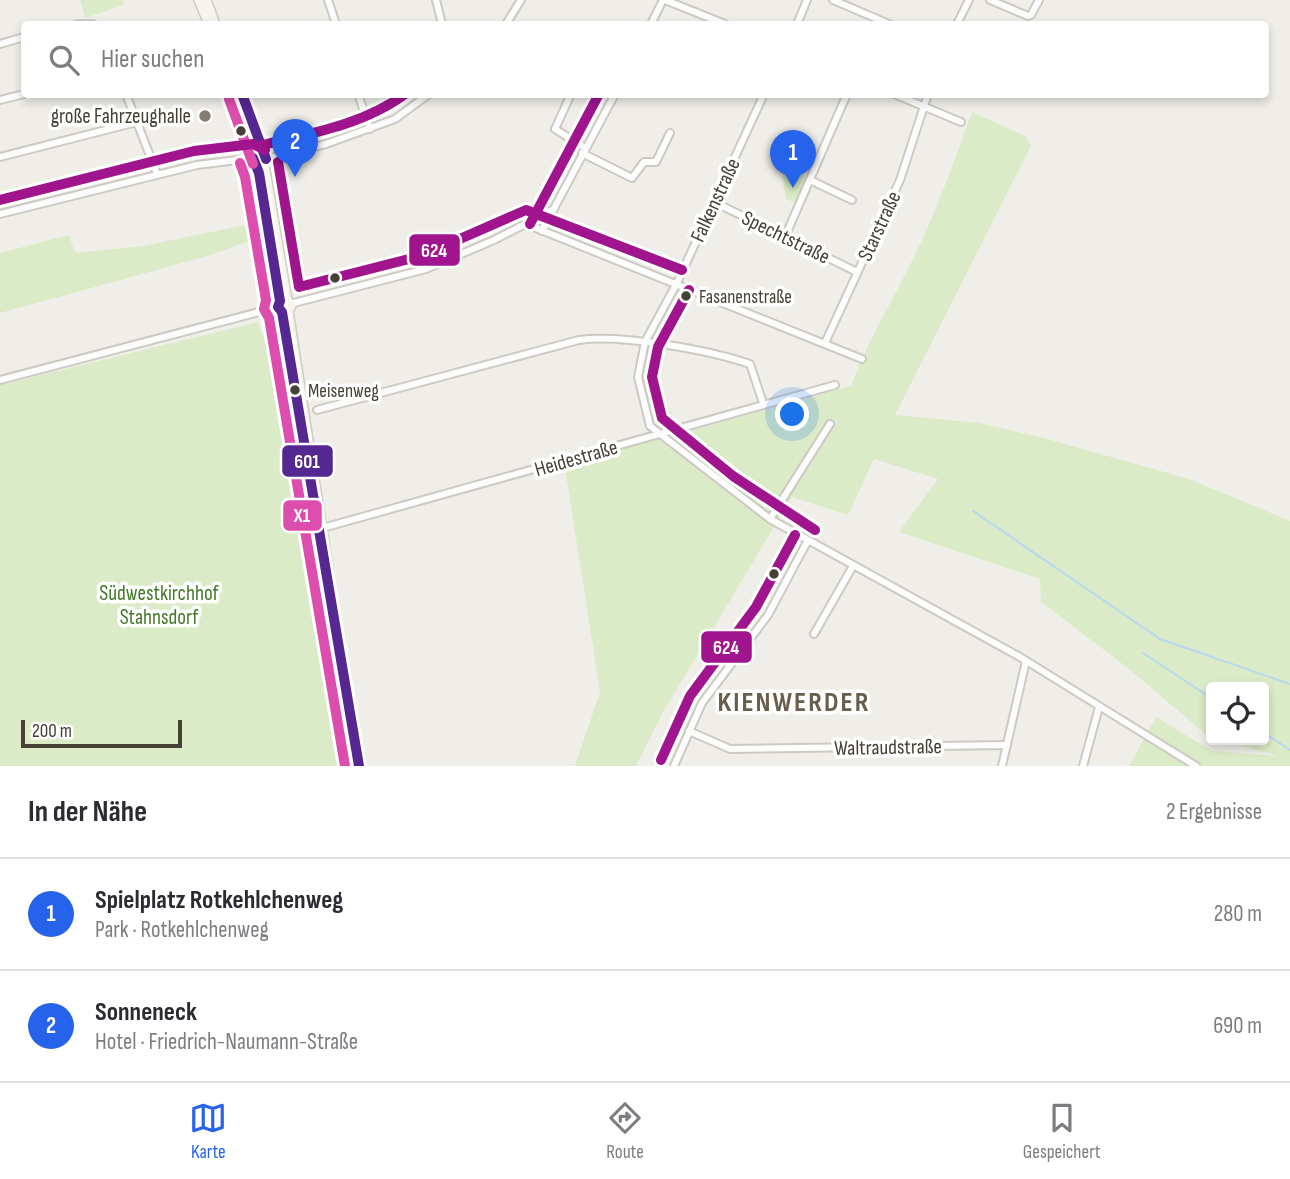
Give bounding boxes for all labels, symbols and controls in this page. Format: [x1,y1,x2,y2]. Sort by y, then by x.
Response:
search box [21,21,1269,98]
icon: search [45,41,83,79]
text: Hier suchen [101,44,204,75]
place label: große Fahrzeughalle [51,104,191,129]
marker: große Fahrzeughalle [197,108,213,124]
pin: 2 [272,119,318,177]
unlabelled marker [234,124,248,138]
pin: 1 [770,130,816,188]
street label: Falkenstraße [685,154,746,246]
street label: Starstraße [852,187,906,265]
street label: Spechtstraße [738,205,834,269]
line badge: 624 [408,233,461,267]
text: 624 [421,240,447,263]
unlabelled marker [328,271,342,285]
place label: Fasanenstraße [699,286,792,309]
marker: Fasanenstraße [679,289,693,303]
place label: Meisenweg [308,380,379,403]
marker: Meisenweg [288,383,302,397]
your location [775,397,809,431]
street label: Heidestraße [532,435,621,482]
line badge: 601 [281,444,334,478]
text: 601 [294,451,320,474]
line badge: X1 [282,499,323,532]
text: X1 [293,505,311,528]
unlabelled marker [767,567,781,581]
park label: Südwestkirchhof Stahnsdorf [99,581,220,630]
line badge: 624 [700,630,753,664]
text: 624 [713,637,739,660]
map controls [1206,682,1269,745]
button: locate [1206,682,1269,745]
district label: KIENWERDER [718,686,870,719]
scale bar [21,717,182,749]
text: 200 m [32,720,72,743]
street label: Waltraudstraße [834,734,942,761]
text: In der Nähe [28,794,147,830]
text: 2 Ergebnisse [1166,798,1262,826]
text: Spielplatz Rotkehlchenweg [95,885,343,916]
text: 1 [46,900,56,928]
text: 280 m [1214,900,1262,928]
text: Park · Rotkehlchenweg [95,916,269,944]
text: Sonneneck [95,997,197,1028]
text: 2 [46,1012,56,1040]
text: 690 m [1213,1012,1262,1040]
text: Hotel · Friedrich-Naumann-Straße [95,1028,358,1056]
tab: Karte [189,1099,227,1164]
tab: Route [606,1099,644,1164]
tab: Gespeichert [1023,1099,1101,1164]

